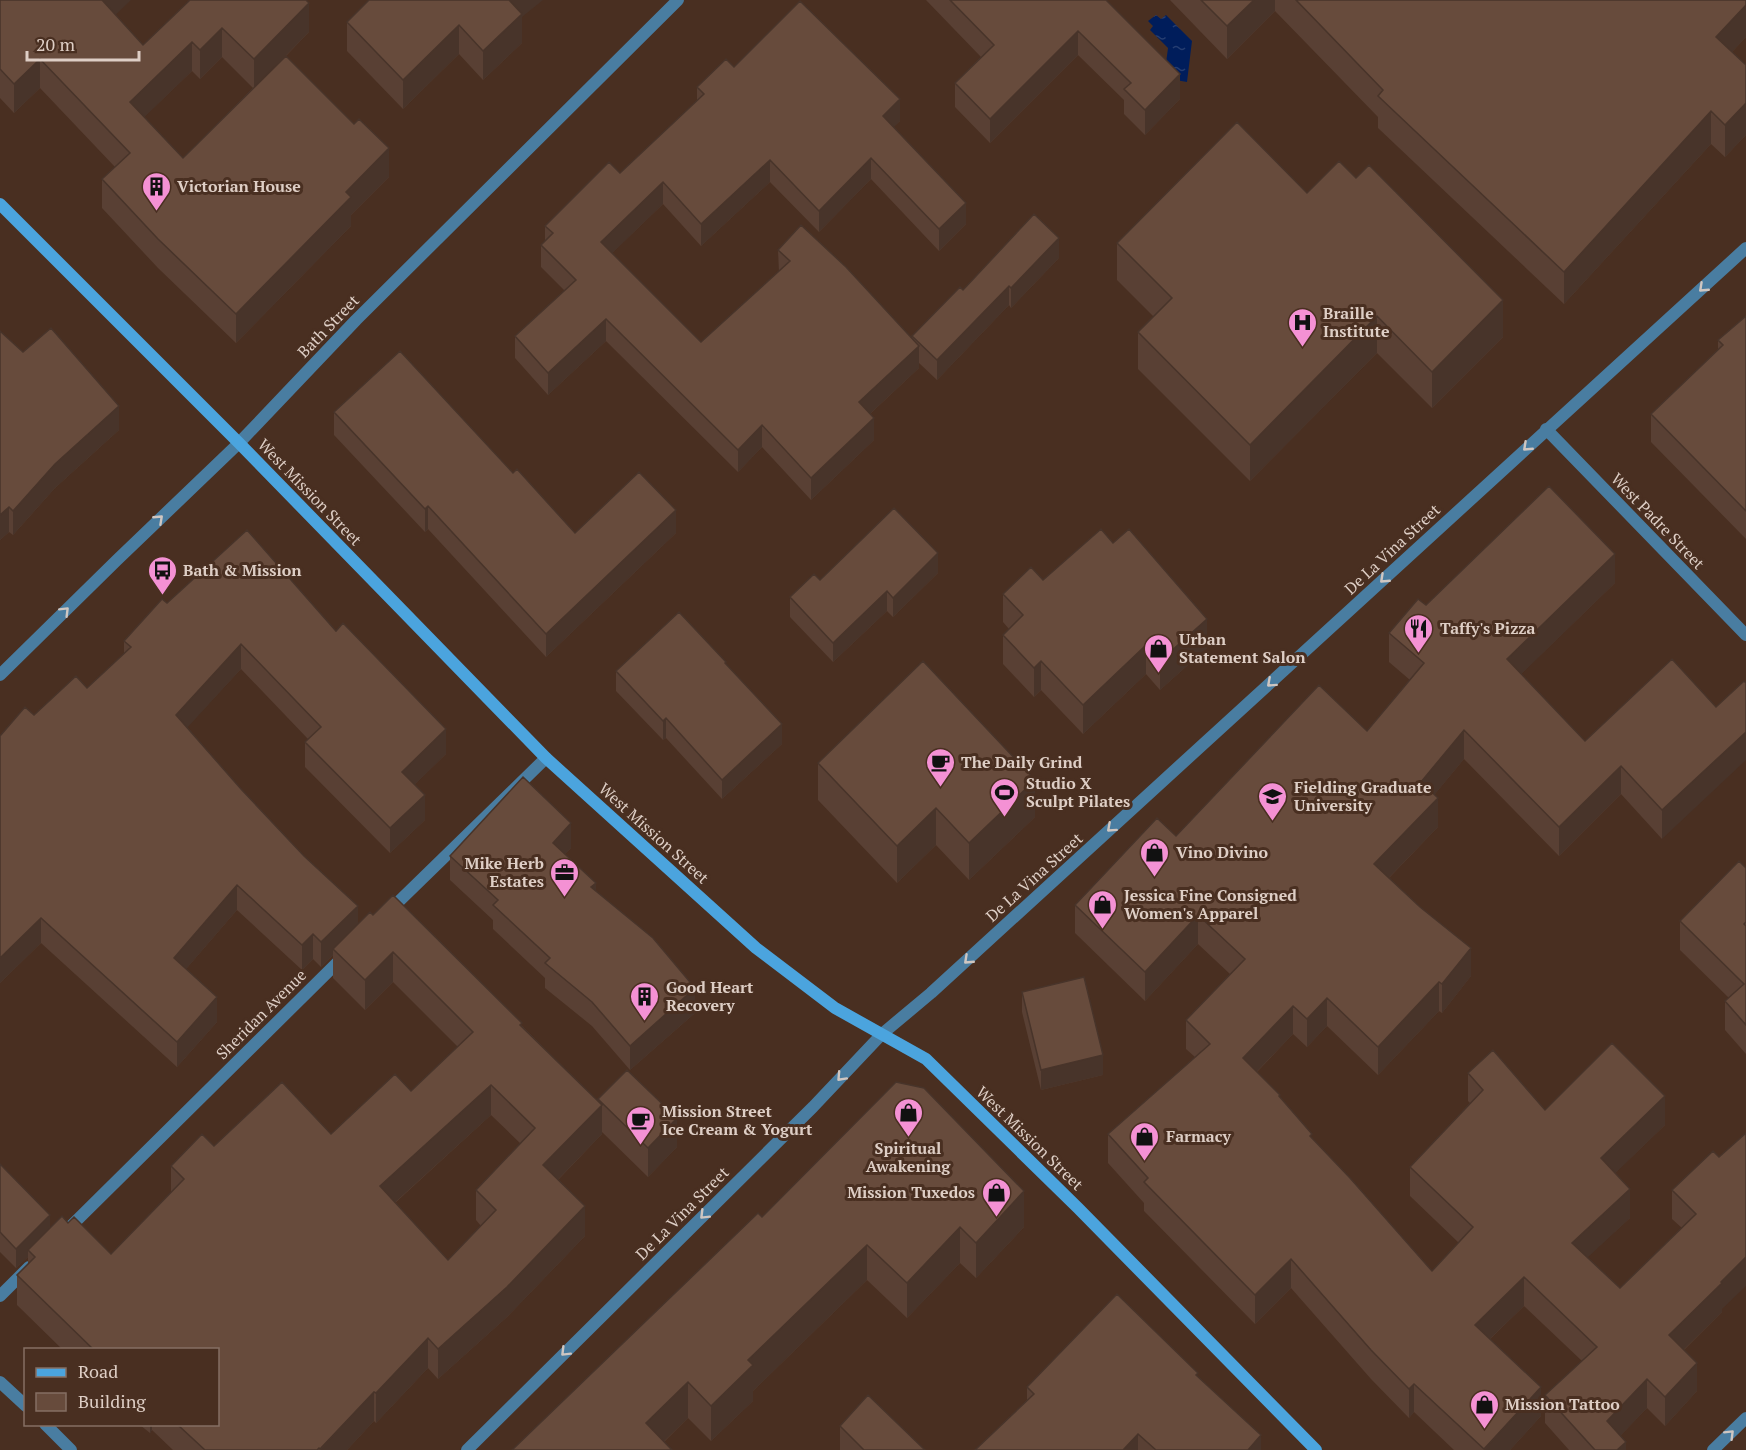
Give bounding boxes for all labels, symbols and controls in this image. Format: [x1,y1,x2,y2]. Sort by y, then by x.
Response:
scale bar [27,24,140,62]
text: 20 m [36,32,76,56]
building icon: Victorian House [140,170,172,212]
place label: Victorian House [177,175,301,197]
one-way arrow [1699,281,1710,292]
street label: Bath Street [292,290,364,362]
place label: Braille Institute [1323,302,1390,342]
hospital icon: Braille Institute [1286,306,1318,348]
street label: West Mission Street [253,434,367,550]
one-way arrow [1524,440,1534,451]
street label: West Padre Street [1606,468,1710,574]
street label: De La Vina Street [1339,499,1445,599]
one-way arrow [152,516,163,527]
bus stop icon: Bath & Mission [146,554,178,596]
place label: Bath & Mission [183,559,302,581]
one-way arrow [1380,572,1391,583]
one-way arrow [58,607,68,618]
restaurant icon: Taffy's Pizza [1403,612,1435,654]
place label: Taffy's Pizza [1440,617,1535,639]
place label: Urban Statement Salon [1179,628,1306,668]
shop icon: Urban Statement Salon [1142,632,1174,674]
one-way arrow [1267,676,1278,687]
cafe icon: The Daily Grind [924,746,956,788]
place label: The Daily Grind [961,751,1083,773]
place label: Studio X Sculpt Pilates [1026,772,1130,812]
sports icon: Studio X Sculpt Pilates [989,776,1021,818]
place label: Fielding Graduate University [1294,776,1432,816]
street label: West Mission Street [594,778,714,888]
school or university icon: Fielding Graduate University [1257,780,1289,822]
one-way arrow [1108,821,1118,832]
street label: De La Vina Street [981,827,1087,926]
shop icon: Vino Divino [1139,836,1171,878]
place label: Vino Divino [1176,841,1269,863]
place label: Mike Herb Estates [465,852,544,892]
office icon: Mike Herb Estates [549,856,581,898]
place label: Jessica Fine Consigned Women's Apparel [1124,884,1297,924]
shop icon: Jessica Fine Consigned Women's Apparel [1087,888,1119,930]
one-way arrow [964,953,974,964]
street label: Sheridan Avenue [211,964,311,1064]
place label: Good Heart Recovery [666,976,754,1016]
building icon: Good Heart Recovery [629,980,661,1022]
one-way arrow [838,1070,849,1081]
street label: West Mission Street [972,1081,1088,1195]
shop icon: Spiritual Awakening [892,1096,924,1138]
place label: Mission Street Ice Cream & Yogurt [662,1100,813,1140]
cafe icon: Mission Street Ice Cream & Yogurt [625,1104,657,1146]
shop icon: Farmacy [1129,1120,1161,1162]
place label: Farmacy [1166,1125,1231,1147]
place label: Spiritual Awakening [866,1137,951,1177]
street label: De La Vina Street [631,1162,733,1264]
shop icon: Mission Tuxedos [980,1176,1012,1218]
place label: Mission Tuxedos [847,1181,975,1203]
one-way arrow [700,1208,711,1219]
one-way arrow [562,1345,573,1356]
legend [24,1348,219,1426]
text: Road [78,1359,118,1383]
shop icon: Mission Tattoo [1468,1388,1500,1430]
text: Building [78,1389,146,1413]
place label: Mission Tattoo [1505,1393,1620,1415]
one-way arrow [1722,1430,1733,1441]

